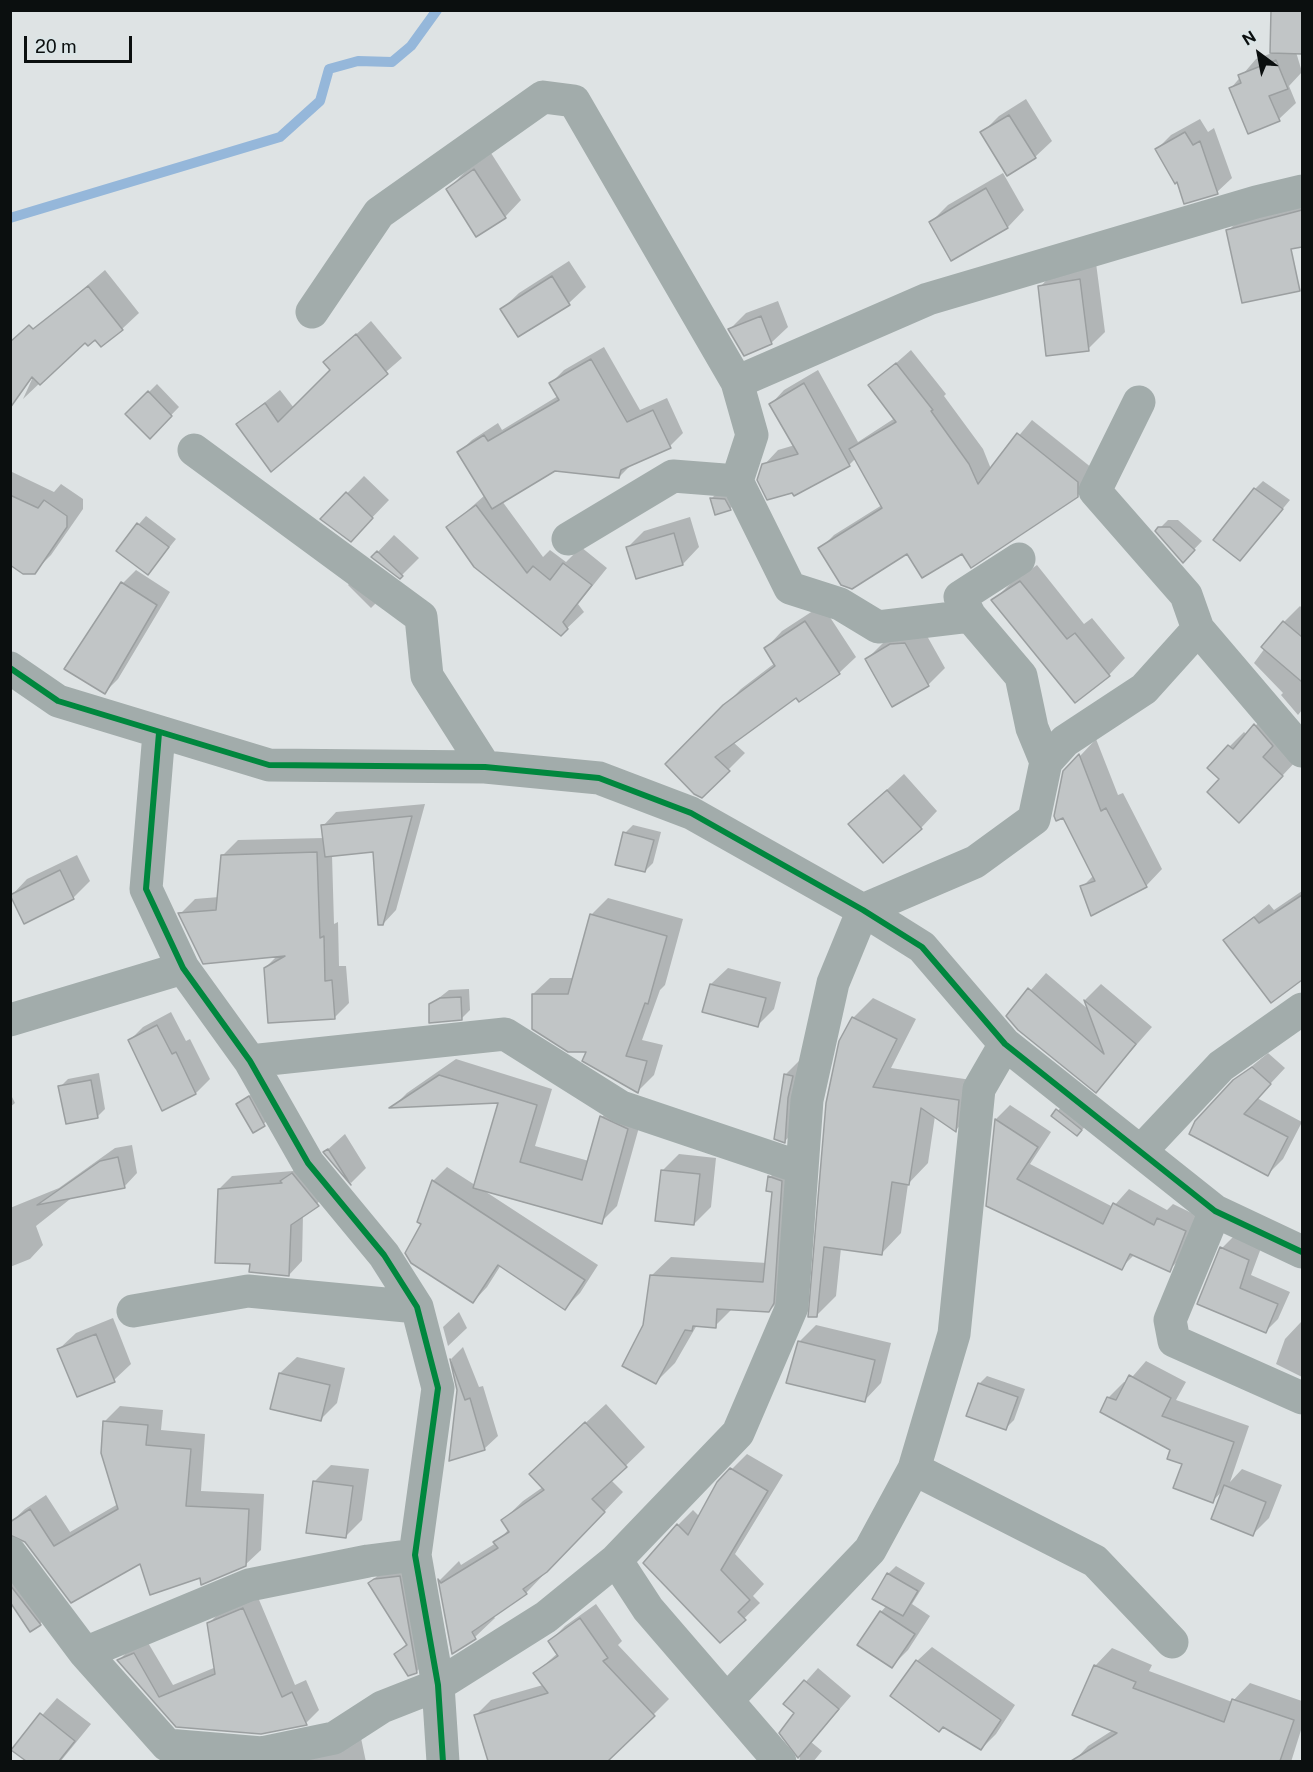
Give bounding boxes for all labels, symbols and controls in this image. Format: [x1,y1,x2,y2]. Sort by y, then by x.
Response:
scale bar [27,24,135,62]
north arrow [1229,24,1289,84]
text: N [1239,27,1260,50]
text: 20 m [35,36,77,57]

